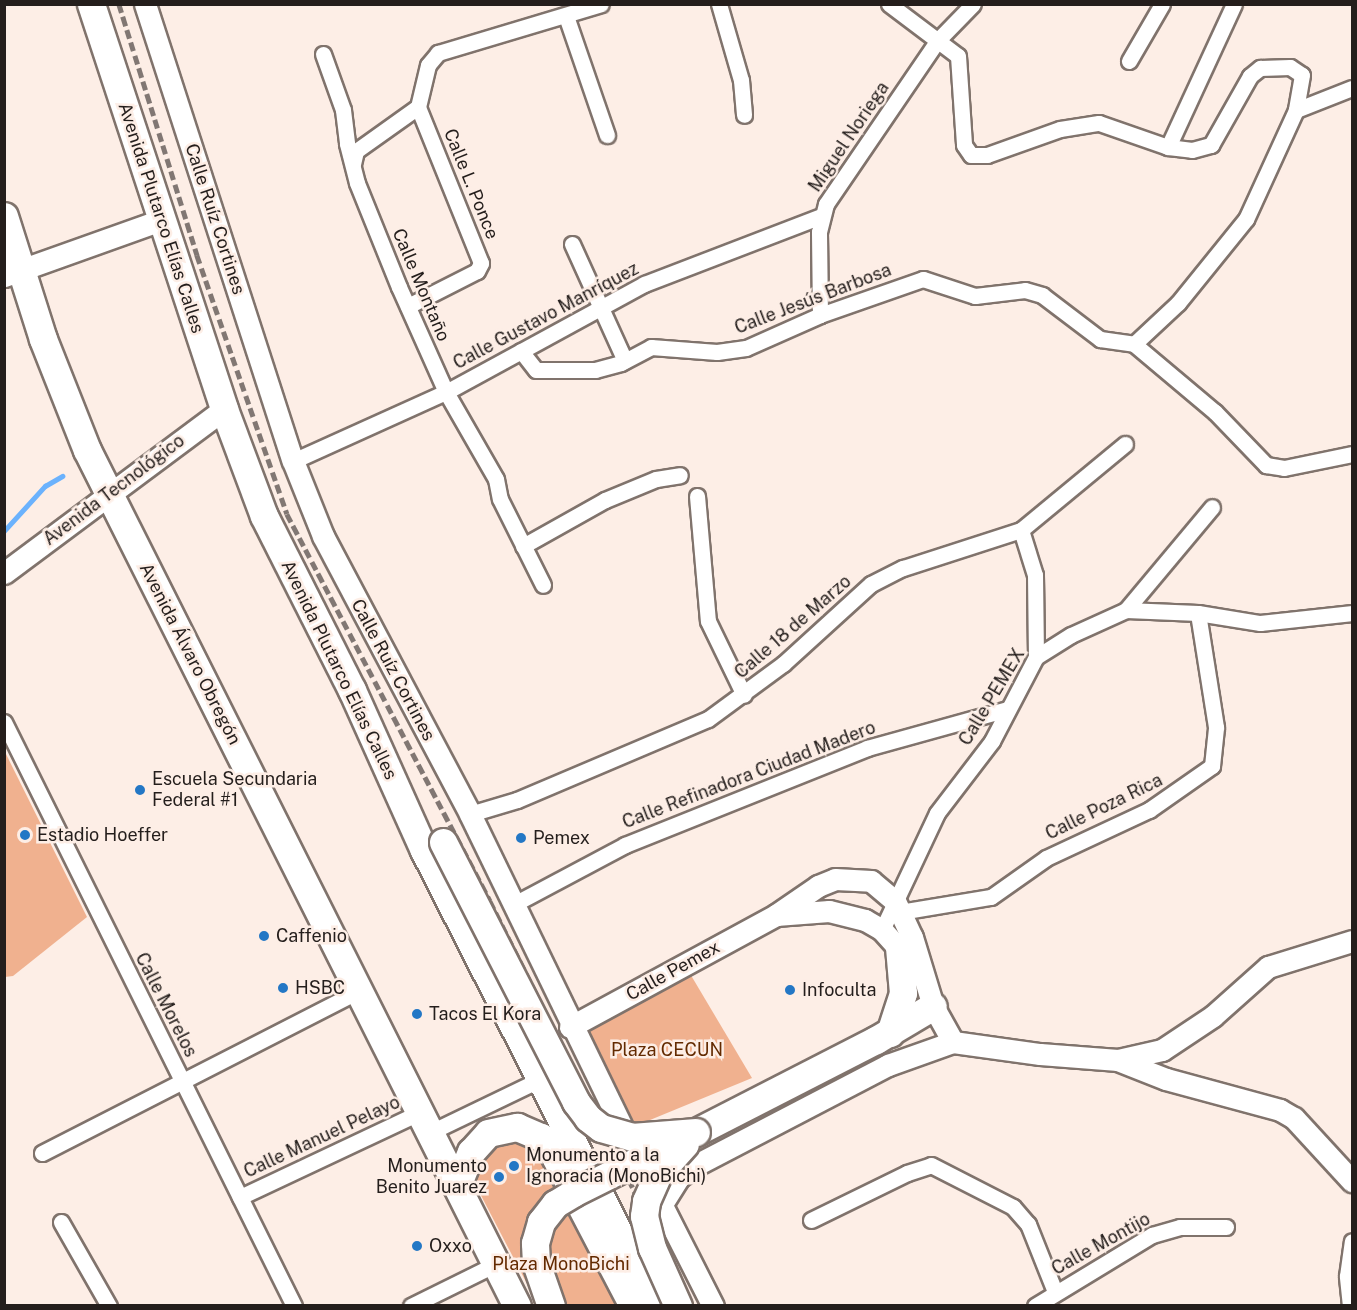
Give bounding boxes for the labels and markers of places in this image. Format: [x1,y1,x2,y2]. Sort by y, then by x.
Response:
place label: Escuela Secundaria Federal #1 [152,769,317,812]
marker: Escuela Secundaria Federal #1 [133,783,147,797]
place label: Estadio Hoeffer [37,824,168,846]
place label: Pemex [533,827,590,849]
marker: Estadio Hoeffer [18,828,32,842]
marker: Pemex [514,831,528,845]
place label: Caffenio [276,925,347,947]
marker: Caffenio [257,929,271,943]
place label: HSBC [295,977,345,999]
place label: Infoculta [802,979,876,1001]
marker: HSBC [276,981,290,995]
marker: Infoculta [783,983,797,997]
place label: Tacos El Kora [429,1003,541,1025]
marker: Tacos El Kora [410,1007,424,1021]
place label: Monumento a la Ignoracia (MonoBichi) [526,1145,706,1188]
place label: Monumento Benito Juarez [376,1156,487,1198]
marker: Monumento a la Ignoracia (MonoBichi) [507,1159,521,1173]
marker: Monumento Benito Juarez [492,1170,506,1184]
place label: Oxxo [429,1235,472,1257]
marker: Oxxo [410,1239,424,1253]

